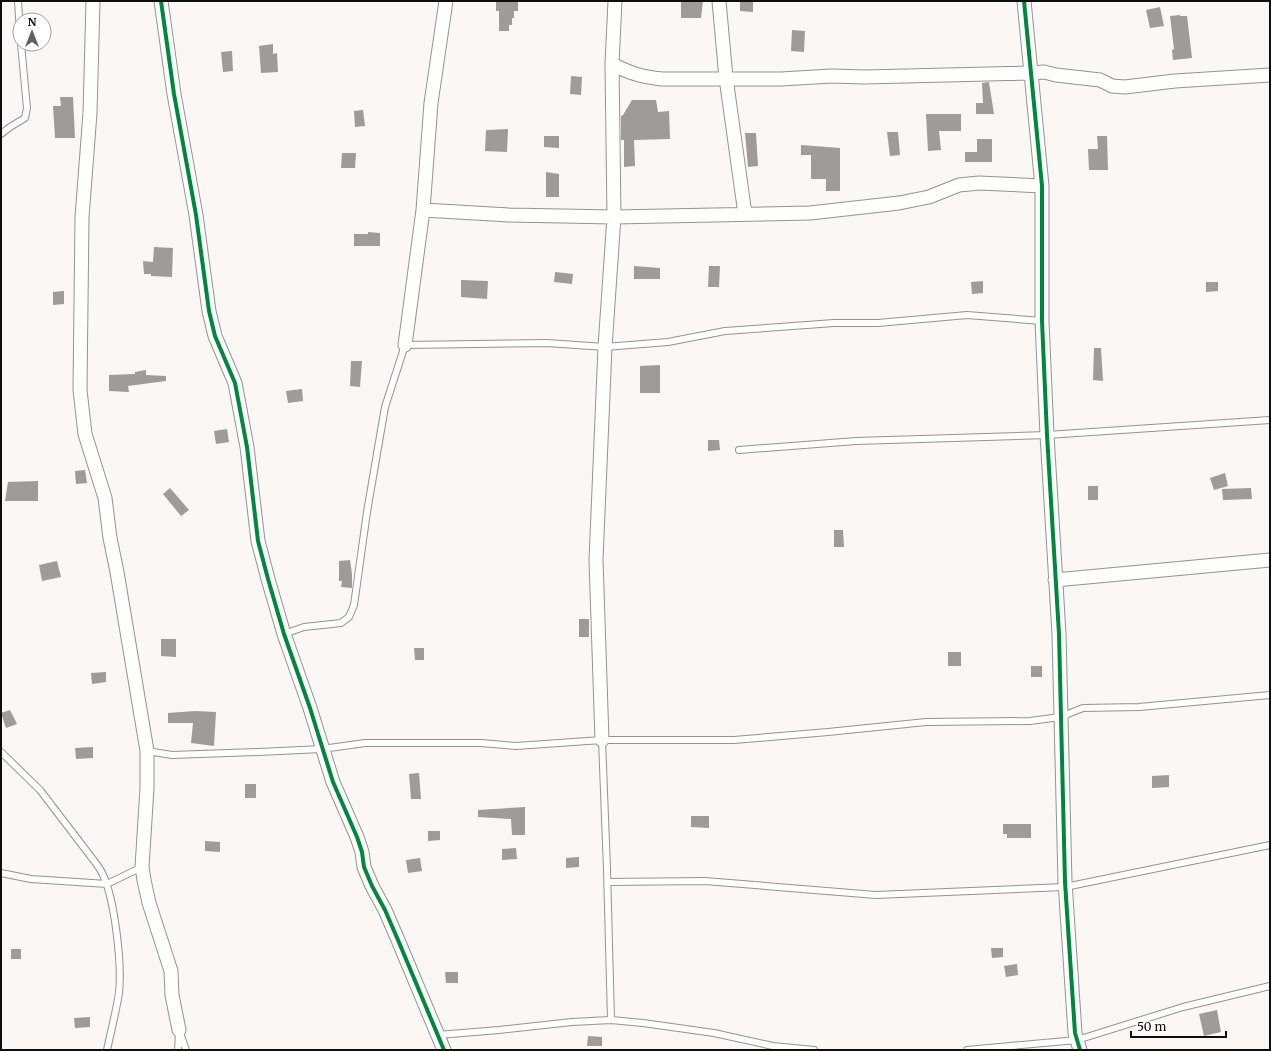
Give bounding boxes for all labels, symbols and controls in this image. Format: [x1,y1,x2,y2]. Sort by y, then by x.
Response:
north arrow [12,12,52,52]
text: N [28,15,37,29]
scale bar [1131,1013,1226,1039]
text: 50 m [1137,1019,1166,1034]

